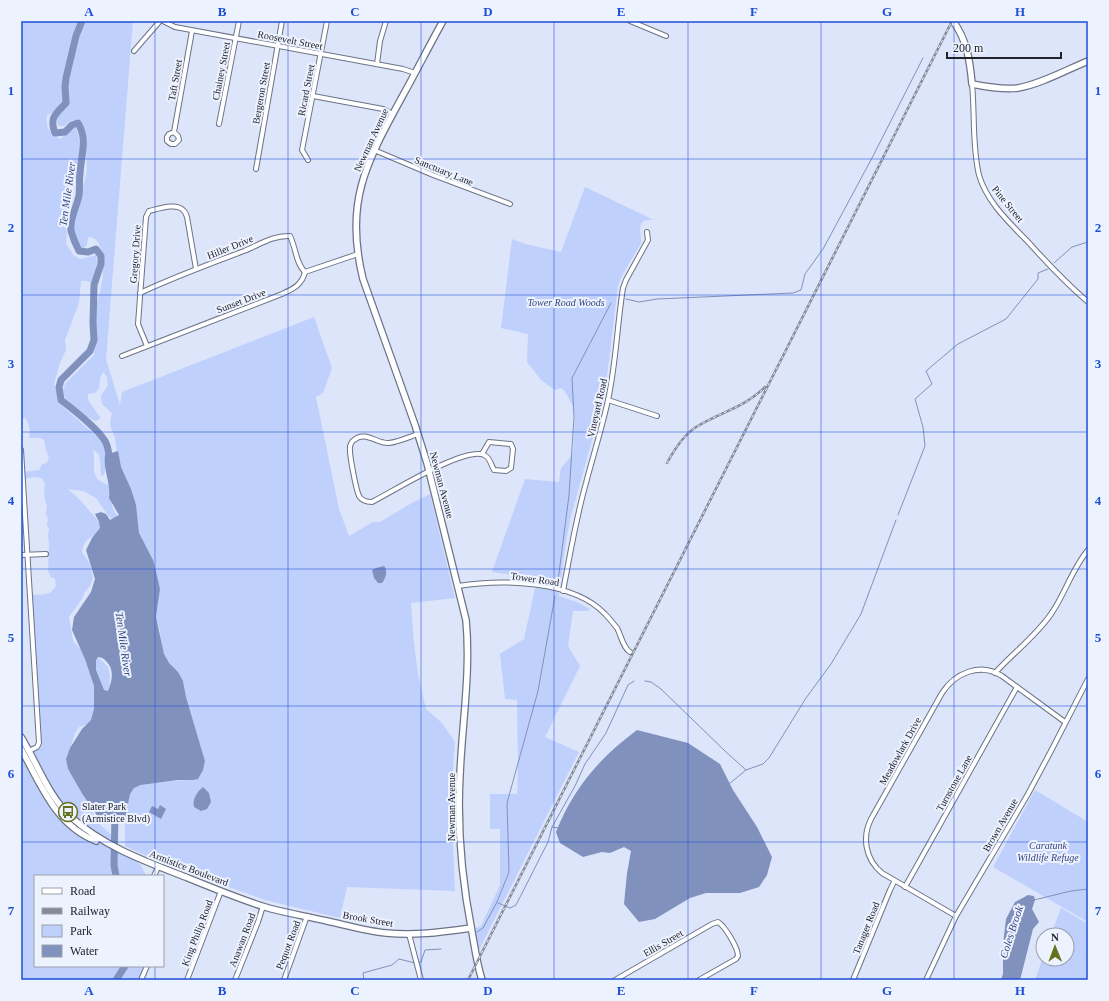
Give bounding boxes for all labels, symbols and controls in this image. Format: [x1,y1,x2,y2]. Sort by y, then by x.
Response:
text: A [84,4,94,19]
text: B [218,4,227,19]
text: C [350,4,360,19]
text: D [483,4,493,19]
text: E [617,4,625,19]
text: F [750,4,758,19]
text: G [882,4,892,19]
text: H [1015,4,1025,19]
street label: Roosevelt Street [257,28,324,52]
scale bar [947,34,1061,60]
street label: Chainey Street [210,41,232,101]
text: 200 m [953,41,984,55]
street label: Taft Street [166,58,184,102]
street label: Bergeron Street [250,61,272,125]
street label: Ricard Street [296,63,316,117]
text: 1 [8,83,14,98]
text: 1 [1095,83,1101,98]
street label: Newman Avenue [352,106,391,173]
street label: Sanctuary Lane [413,154,476,188]
water label: Ten Mile River [57,160,78,227]
street label: Pine Street [990,184,1026,225]
text: 2 [8,220,14,235]
text: 2 [1095,220,1101,235]
street label: Gregory Drive [127,224,143,284]
street label: Hiller Drive [205,233,255,261]
street label: Sunset Drive [215,286,268,315]
park label: Tower Road Woods [527,297,605,308]
text: 3 [8,356,15,371]
text: 3 [1095,356,1102,371]
street label: Vineyard Road [585,377,609,439]
street label: Newman Avenue [428,451,456,520]
text: 4 [8,493,15,508]
text: 4 [1095,493,1102,508]
street label: Tower Road [510,570,560,588]
water label: Ten Mile River [114,611,135,678]
text: 5 [8,630,15,645]
text: 5 [1095,630,1102,645]
street label: Meadowlark Drive [877,715,923,787]
street label: Turnstone Lane [934,752,974,813]
text: 6 [8,766,15,781]
text: 6 [1095,766,1102,781]
street label: Newman Avenue [446,772,457,841]
street label: Brown Avenue [980,796,1020,854]
bus stop icon: Slater Park (Armistice Blvd) [57,801,79,823]
place label: Slater Park (Armistice Blvd) [82,801,150,825]
park label: Caratunk Wildlife Refuge [1017,840,1079,863]
street label: Armistice Boulevard [148,848,230,888]
legend [34,875,164,967]
text: Road [70,884,95,898]
street label: King Philip Road [179,898,215,968]
street label: Tanager Road [850,900,882,956]
text: 7 [8,903,15,918]
water label: Coles Brook [997,903,1025,960]
text: 7 [1095,903,1102,918]
text: Railway [70,904,110,918]
street label: Brook Street [342,909,394,929]
street label: Anawan Road [227,911,257,969]
street label: Pequot Road [274,919,302,971]
text: Park [70,924,92,938]
street label: Ellis Street [641,927,685,959]
north arrow [1035,927,1075,967]
text: N [1051,931,1059,943]
text: Water [70,944,98,958]
text: A [84,983,94,998]
text: B [218,983,227,998]
text: C [350,983,360,998]
text: D [483,983,493,998]
text: E [617,983,625,998]
text: F [750,983,758,998]
text: G [882,983,892,998]
text: H [1015,983,1025,998]

